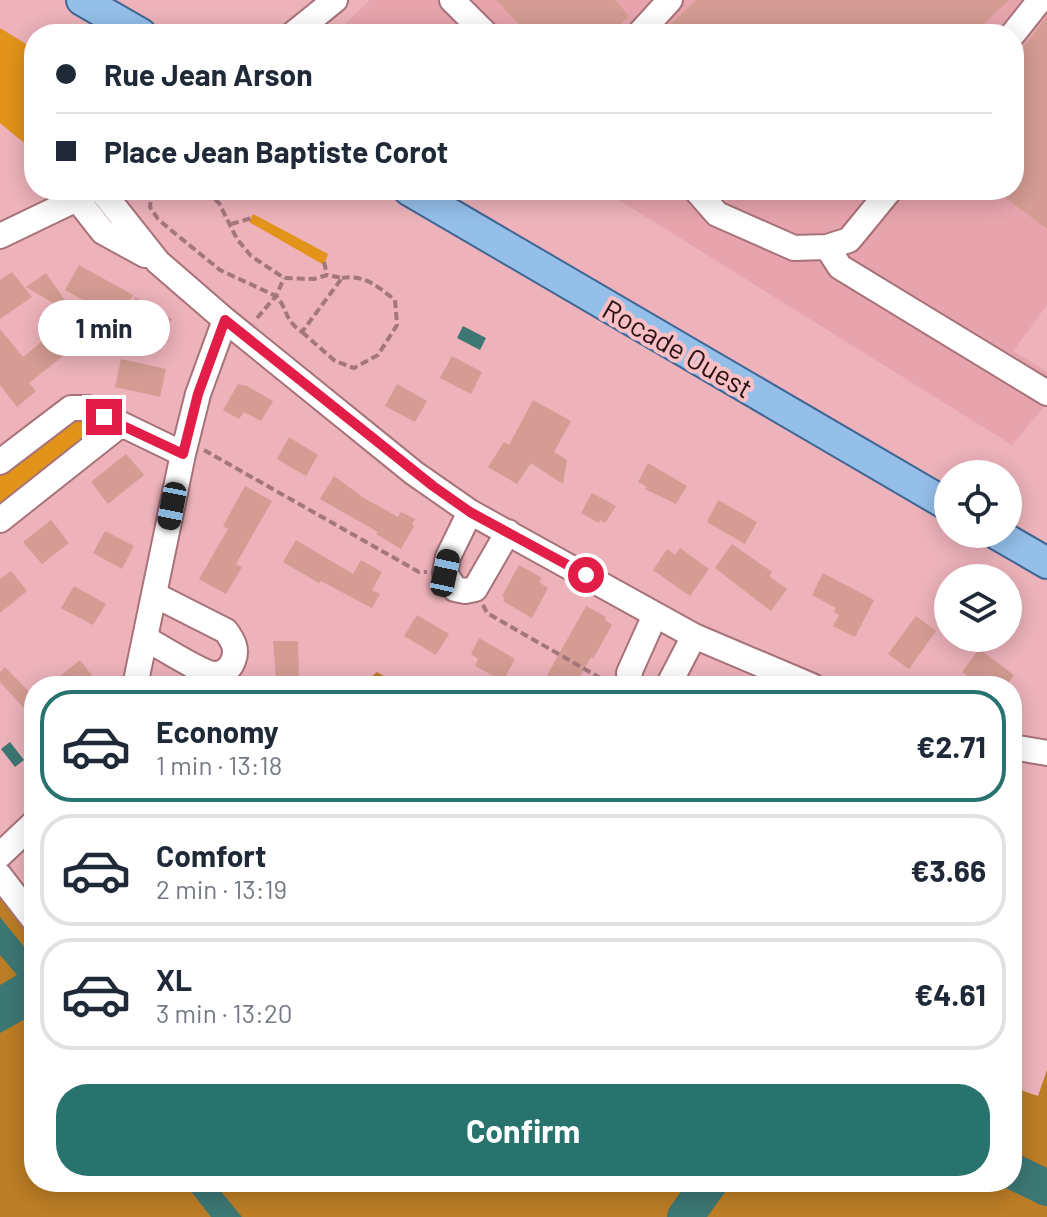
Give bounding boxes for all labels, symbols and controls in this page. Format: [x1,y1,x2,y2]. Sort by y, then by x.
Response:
text: Rue Jean Arson [104,56,313,92]
text: Place Jean Baptiste Corot [104,133,448,169]
street label: Rocade Ouest [597,291,759,405]
callout: 1 min [38,301,170,357]
text: 1 min [76,312,132,343]
route end [86,399,122,435]
map controls [934,460,1022,652]
button: locate [934,460,1022,548]
car [156,480,188,532]
car [428,547,462,599]
route start [568,557,604,593]
button: layers [934,564,1022,652]
icon: car [60,710,132,782]
text: Economy [156,713,279,749]
text: €2.71 [916,728,986,764]
text: 1 min · 13:18 [156,749,282,780]
icon: car [60,834,132,906]
text: Comfort [156,837,266,873]
text: €3.66 [910,852,986,888]
text: 2 min · 13:19 [156,873,287,904]
icon: car [60,958,132,1030]
text: XL [156,961,192,997]
text: €4.61 [914,976,986,1012]
text: 3 min · 13:20 [156,997,293,1028]
button: Confirm [56,1084,990,1176]

